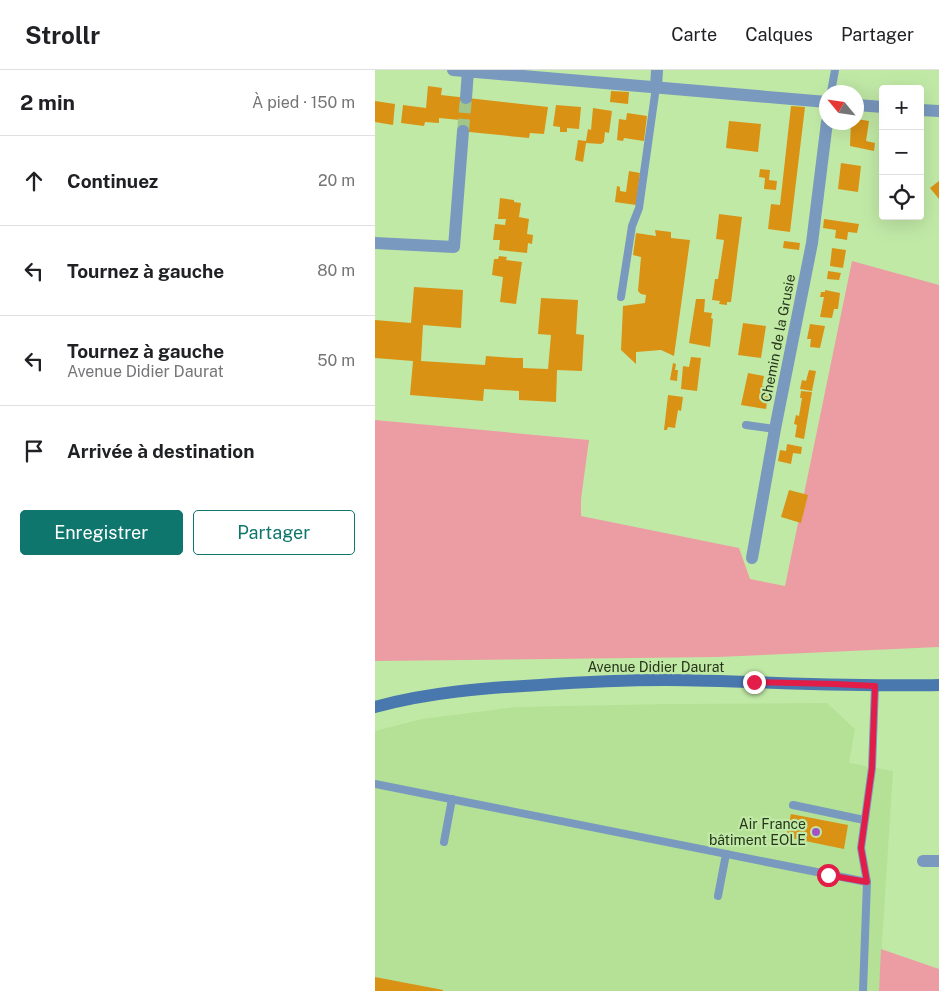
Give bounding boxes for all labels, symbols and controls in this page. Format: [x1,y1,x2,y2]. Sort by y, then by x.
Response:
text: Strollr [25,21,100,49]
text: Carte [671,24,717,45]
text: Calques [745,24,813,45]
text: Partager [841,24,914,45]
north arrow [819,85,864,130]
map controls [879,85,924,220]
button: + [879,85,924,130]
text: 2 min [20,90,75,115]
text: À pied · 150 m [252,93,355,112]
button: − [879,130,924,175]
icon: ahead [20,167,48,195]
text: Continuez [67,170,158,192]
text: 20 m [318,171,355,190]
button: locate [879,175,924,220]
icon: left [20,257,48,285]
text: Tournez à gauche [67,260,224,282]
text: 80 m [317,261,355,280]
street label: Chemin de la Grusie [758,273,798,403]
text: Tournez à gauche [67,340,224,362]
icon: left [20,347,48,375]
text: 50 m [317,351,355,370]
text: Avenue Didier Daurat [67,362,224,381]
icon: arrive [20,437,48,465]
text: Arrivée à destination [67,440,255,462]
button: Enregistrer [20,510,183,555]
button: Partager [193,510,355,555]
street label: Avenue Didier Daurat [587,659,725,675]
route end [743,671,766,694]
place label: Air France bâtiment EOLE [709,816,806,848]
marker: Air France bâtiment EOLE [810,826,822,838]
route start [817,864,840,887]

